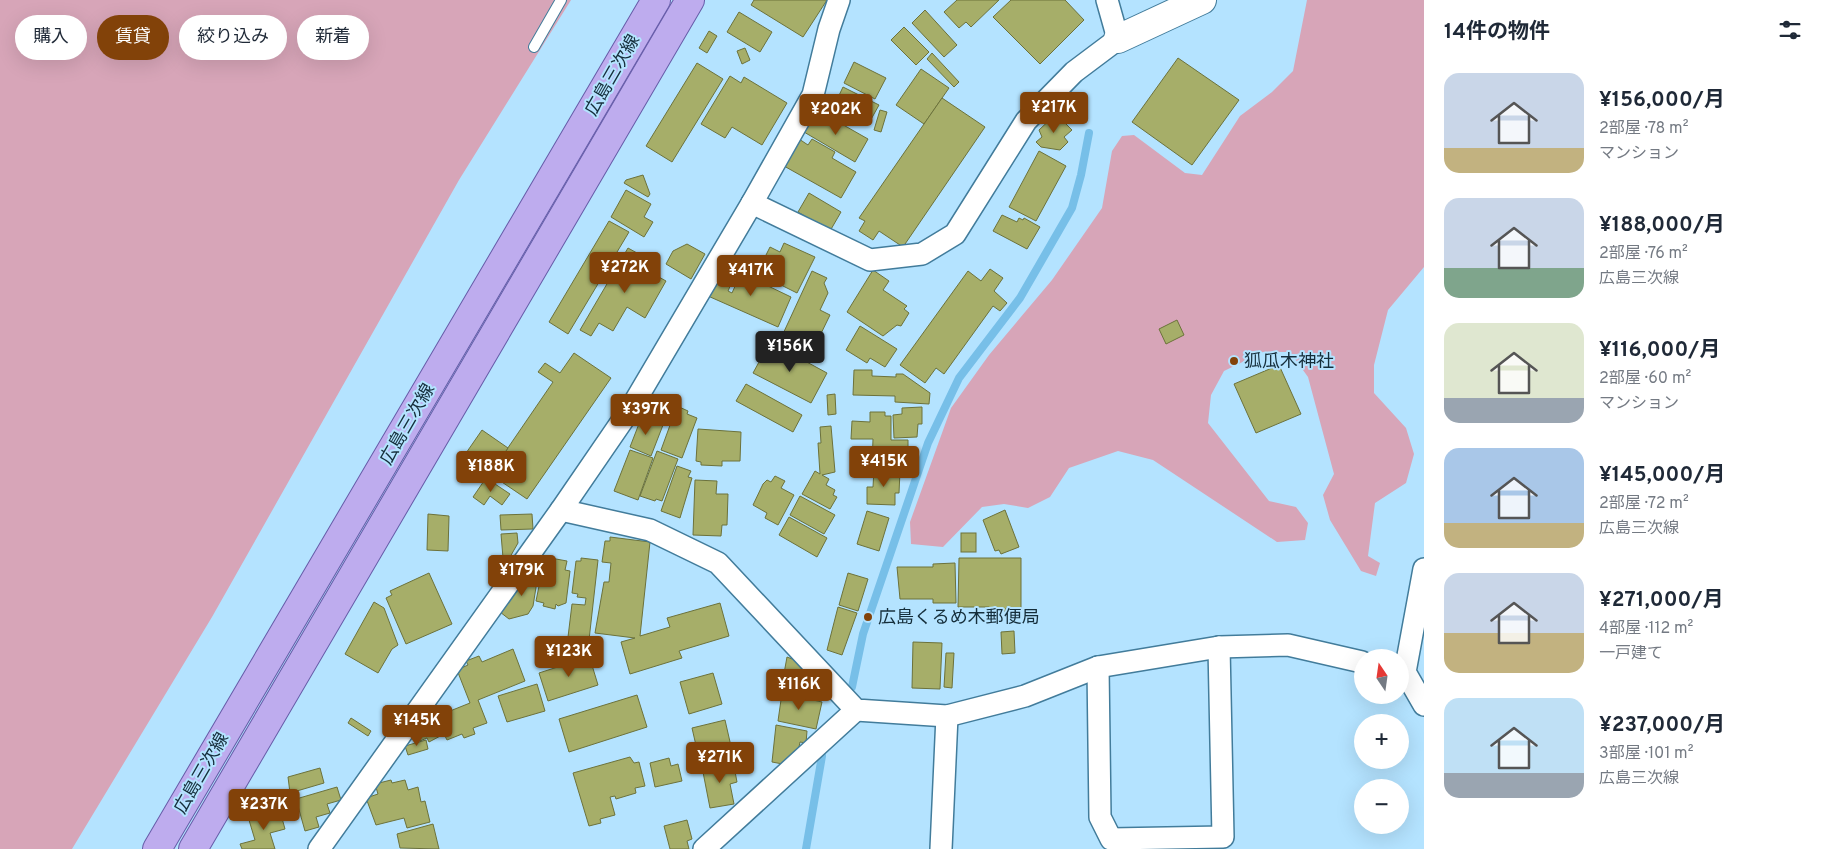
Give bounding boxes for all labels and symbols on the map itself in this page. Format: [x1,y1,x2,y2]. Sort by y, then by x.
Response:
street label: 広島三次線 [581,31,646,120]
pin: ¥217K [1019,92,1089,134]
pin: ¥202K [801,94,871,136]
pin: ¥272K [590,252,660,294]
pin: ¥417K [716,254,786,297]
pin: ¥156K [755,330,825,373]
place label: 狐瓜木神社 [1244,351,1334,374]
marker: 狐瓜木神社 [1228,355,1240,367]
street label: 広島三次線 [376,380,441,469]
pin: ¥397K [611,394,681,436]
pin: ¥415K [849,446,919,488]
pin: ¥188K [456,450,526,493]
pin: ¥179K [487,554,557,597]
place label: 広島くるめ木郵便局 [878,607,1040,630]
marker: 広島くるめ木郵便局 [862,611,874,623]
pin: ¥123K [534,636,604,678]
north arrow [1354,649,1409,704]
pin: ¥116K [764,668,834,711]
pin: ¥145K [382,704,452,747]
street label: 広島三次線 [170,729,235,818]
pin: ¥271K [685,742,755,784]
pin: ¥237K [229,788,299,831]

